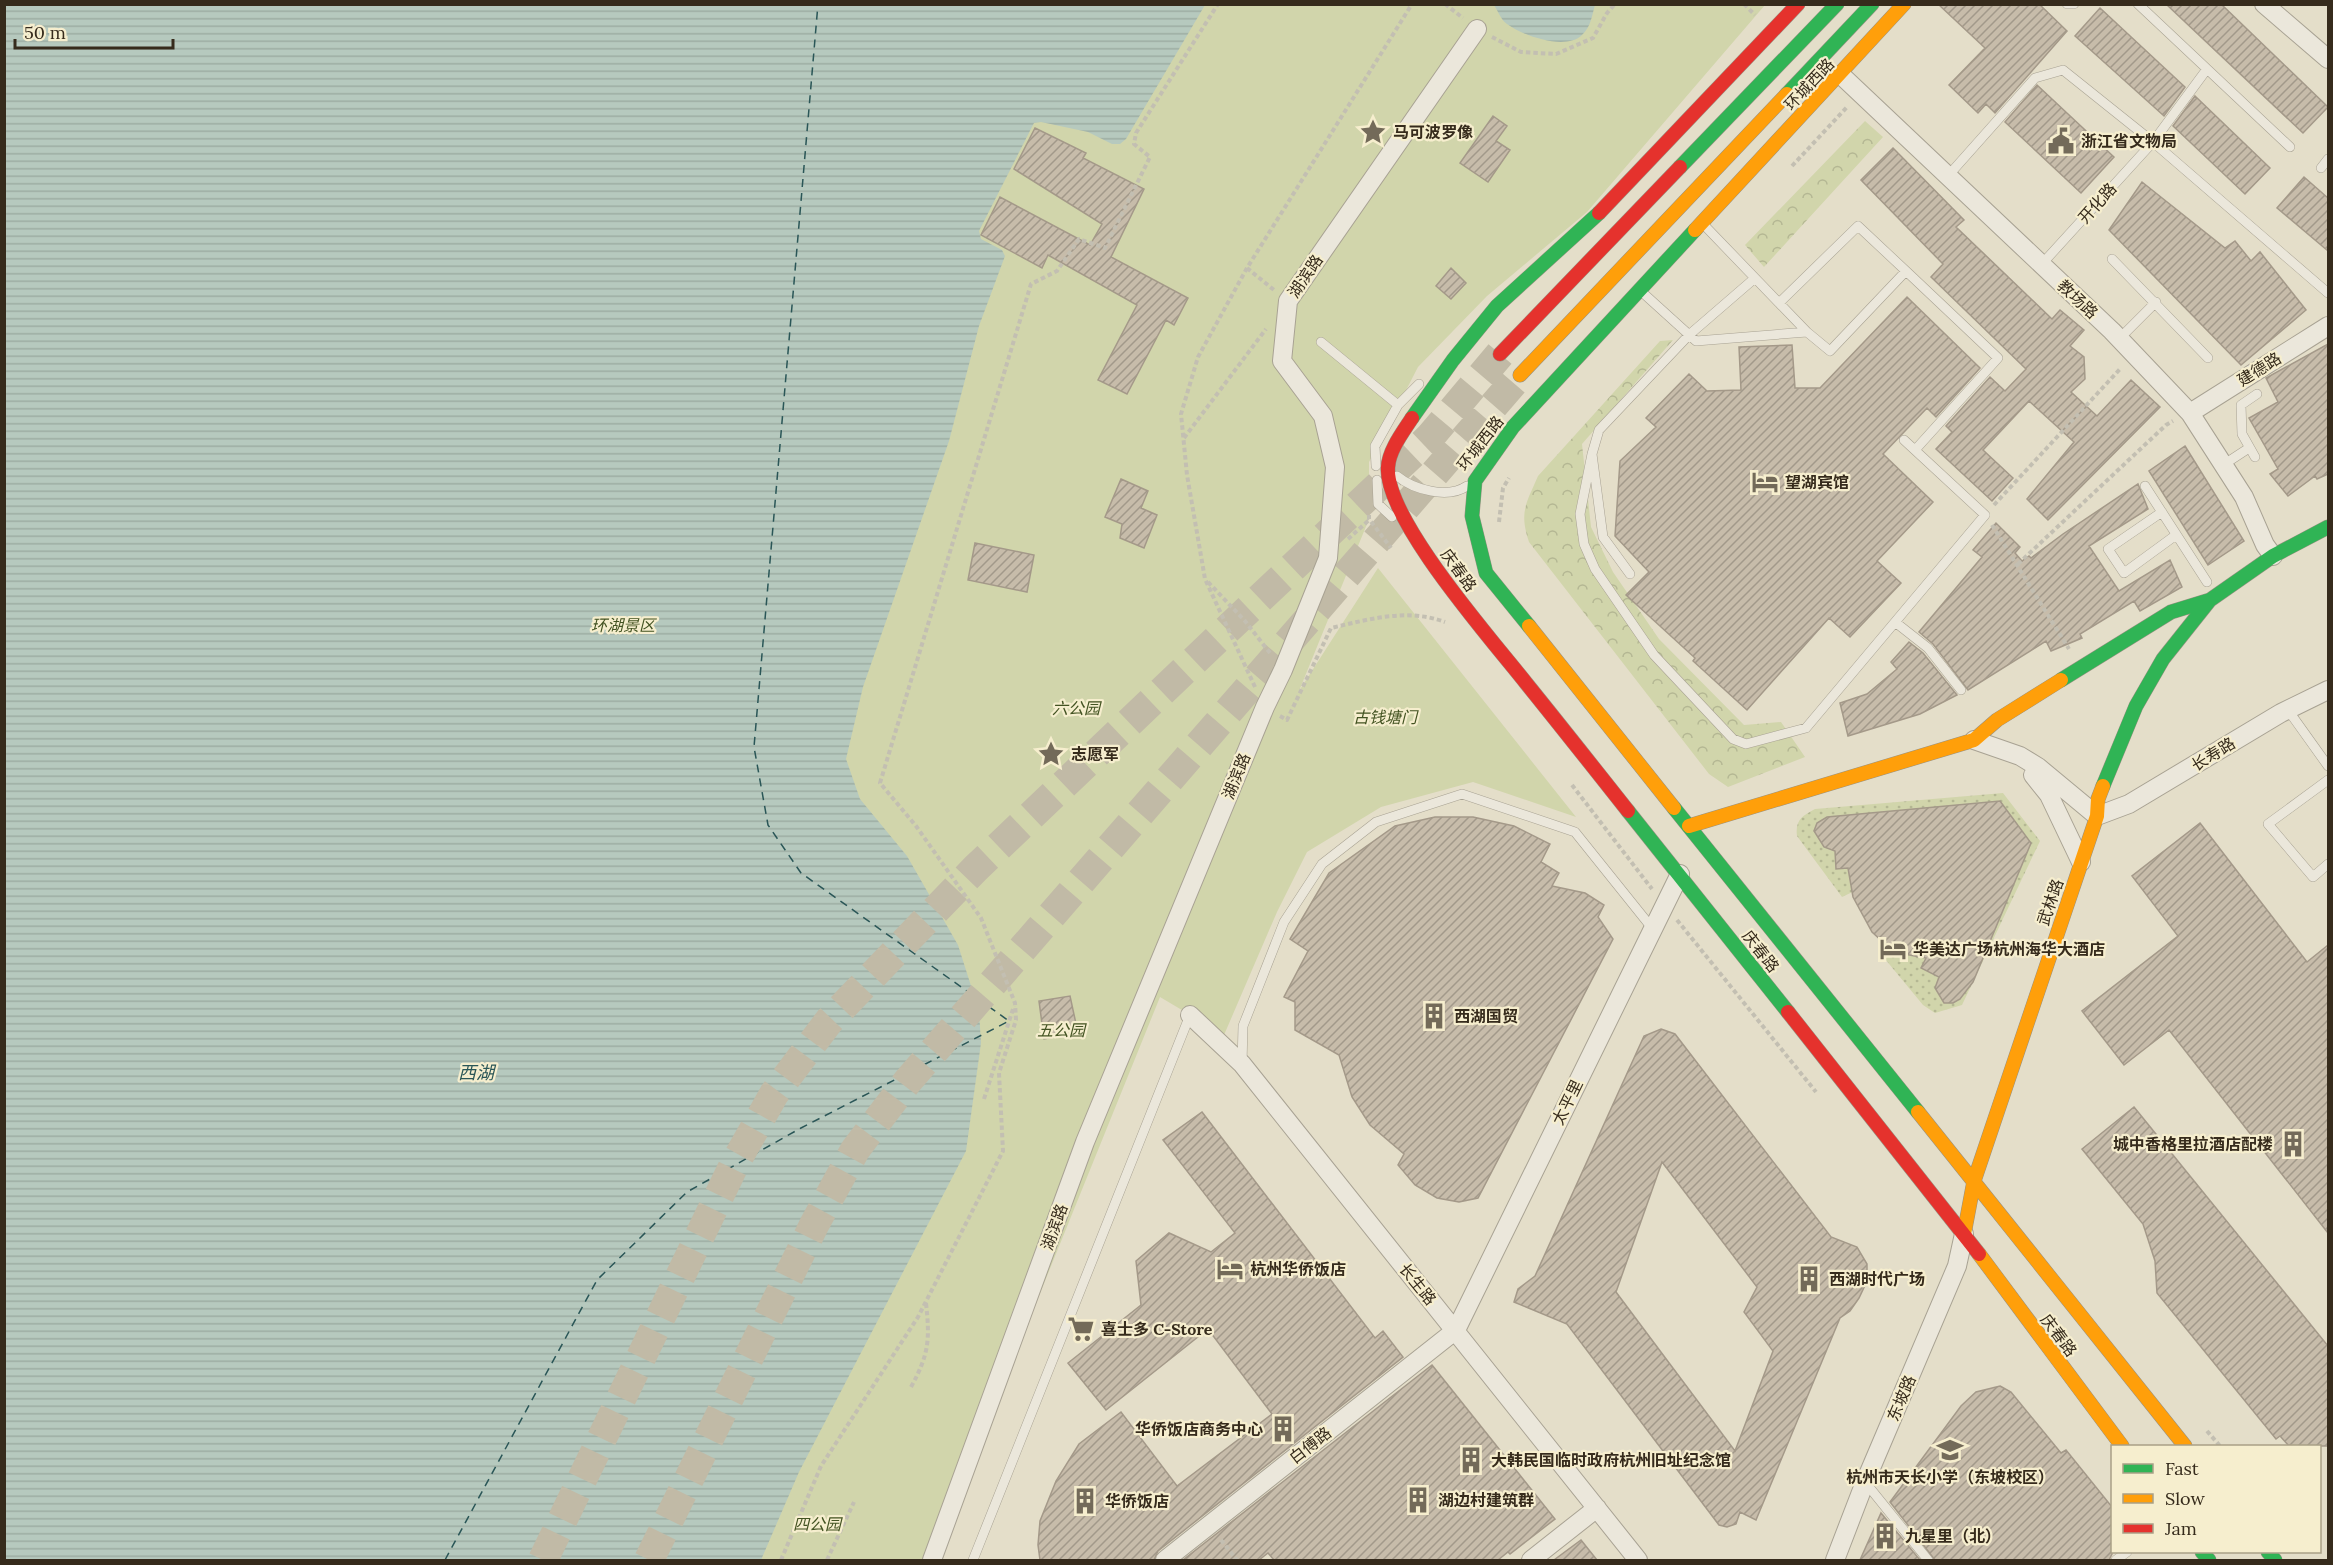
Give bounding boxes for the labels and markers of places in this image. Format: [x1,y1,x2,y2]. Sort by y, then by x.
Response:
place icon: 马可波罗像 [1358,117,1388,147]
place label: 马可波罗像 [1393,122,1473,142]
public building icon: 浙江省文物局 [2046,126,2076,156]
place label: 浙江省文物局 [2081,131,2177,151]
hotel icon: 望湖宾馆 [1750,467,1780,497]
place label: 望湖宾馆 [1785,472,1849,492]
place icon: 志愿军 [1036,739,1066,769]
place label: 志愿军 [1071,744,1119,764]
hotel icon: 华美达广场杭州海华大酒店 [1878,934,1908,964]
place label: 华美达广场杭州海华大酒店 [1913,939,2105,959]
building icon: 西湖国贸 [1419,1001,1449,1031]
place label: 西湖国贸 [1454,1006,1518,1026]
building icon: 城中香格里拉酒店配楼 [2278,1129,2308,1159]
place label: 城中香格里拉酒店配楼 [2113,1134,2273,1154]
hotel icon: 杭州华侨饭店 [1215,1254,1245,1284]
place label: 杭州华侨饭店 [1250,1259,1346,1279]
building icon: 西湖时代广场 [1794,1264,1824,1294]
place label: 西湖时代广场 [1829,1269,1925,1289]
supermarket icon: 喜士多 C-Store [1066,1314,1096,1344]
place label: 喜士多 C-Store [1101,1319,1213,1339]
building icon: 华侨饭店商务中心 [1268,1414,1298,1444]
place label: 华侨饭店商务中心 [1135,1419,1263,1439]
school or university icon: 杭州市天长小学（东坡校区） [1935,1435,1965,1465]
building icon: 大韩民国临时政府杭州旧址纪念馆 [1456,1445,1486,1475]
place label: 大韩民国临时政府杭州旧址纪念馆 [1491,1450,1731,1470]
place label: 杭州市天长小学（东坡校区） [1846,1467,2054,1487]
building icon: 湖边村建筑群 [1403,1485,1433,1515]
building icon: 华侨饭店 [1070,1486,1100,1516]
place label: 湖边村建筑群 [1438,1490,1534,1510]
place label: 华侨饭店 [1105,1491,1169,1511]
building icon: 九星里（北） [1870,1521,1900,1551]
place label: 九星里（北） [1905,1526,2001,1546]

